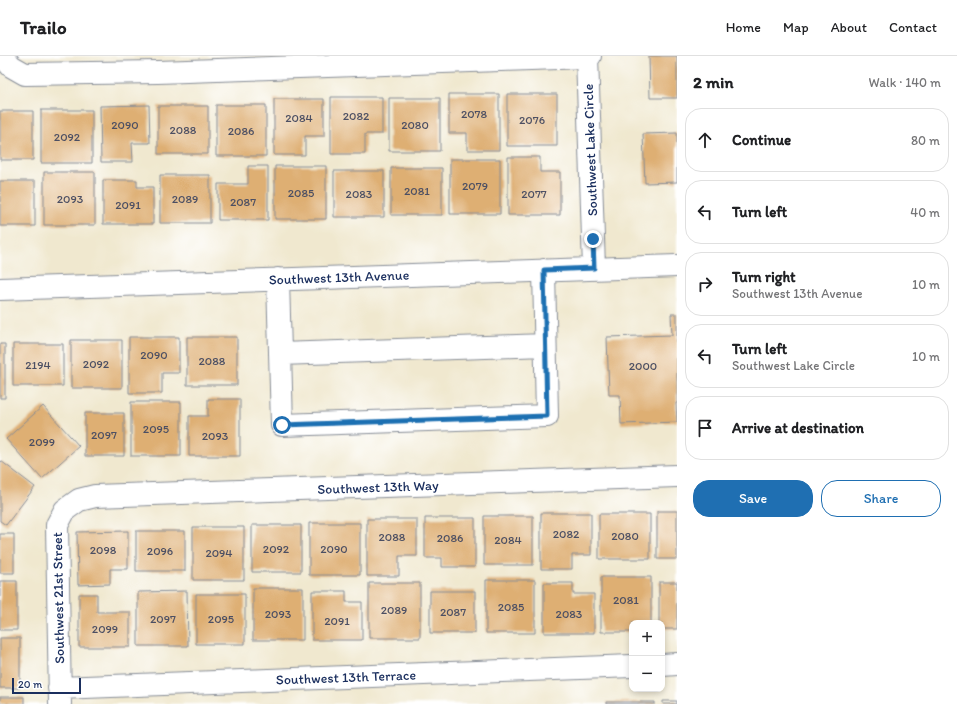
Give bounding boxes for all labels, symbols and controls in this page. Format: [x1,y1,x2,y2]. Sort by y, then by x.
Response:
text: Trailo [20,16,67,39]
text: Home [726,19,761,36]
text: Map [783,19,809,36]
text: About [831,19,867,36]
text: Contact [889,19,937,36]
text: 2 min [693,72,733,92]
text: Walk · 140 m [869,75,941,90]
street label: Southwest Lake Circle [580,83,601,217]
house number: 2078 [461,107,488,121]
house number: 2082 [343,109,370,123]
house number: 2084 [285,111,313,125]
house number: 2076 [519,113,545,127]
house number: 2090 [111,118,139,132]
house number: 2080 [401,118,429,132]
house number: 2088 [170,123,197,137]
house number: 2086 [228,124,254,138]
icon: ahead [694,129,716,151]
house number: 2092 [54,130,81,144]
text: Continue [732,131,791,149]
text: 80 m [911,133,940,148]
house number: 2079 [462,179,488,193]
house number: 2081 [404,184,430,198]
house number: 2085 [288,186,314,200]
house number: 2083 [346,187,373,201]
house number: 2077 [521,187,547,201]
house number: 2093 [57,192,84,206]
house number: 2089 [172,192,198,206]
house number: 2087 [230,195,256,209]
house number: 2091 [115,198,141,212]
icon: left [694,201,716,223]
text: Turn left [732,203,787,221]
text: 40 m [910,205,940,220]
route end [584,230,602,248]
street label: Southwest 13th Avenue [268,267,410,288]
text: Turn right [732,268,796,286]
icon: right [694,273,716,295]
text: 10 m [912,277,940,292]
text: Southwest 13th Avenue [732,286,862,301]
text: Turn left [732,340,787,358]
icon: left [694,345,716,367]
house number: 2090 [140,348,168,362]
text: 10 m [912,349,940,364]
house number: 2088 [199,354,226,368]
house number: 2092 [83,357,110,371]
house number: 2194 [25,358,51,372]
text: Southwest Lake Circle [732,358,855,373]
house number: 2000 [629,359,657,373]
route start [273,416,291,434]
icon: arrive [694,417,716,439]
text: Arrive at destination [732,419,864,437]
house number: 2095 [143,422,169,436]
house number: 2097 [91,428,117,442]
house number: 2093 [202,429,229,443]
house number: 2099 [29,435,55,449]
street label: Southwest 13th Way [317,477,439,498]
button: Save [693,480,813,517]
button: Share [821,480,941,517]
house number: 2082 [553,527,580,541]
house number: 2080 [611,529,639,543]
house number: 2088 [379,530,406,544]
house number: 2086 [437,531,463,545]
street label: Southwest 21st Street [49,532,68,664]
house number: 2084 [494,533,522,547]
house number: 2092 [263,542,290,556]
house number: 2090 [320,542,348,556]
house number: 2098 [90,543,117,557]
house number: 2096 [147,544,173,558]
house number: 2094 [205,546,233,560]
house number: 2081 [613,593,639,607]
house number: 2085 [498,600,524,614]
house number: 2089 [381,603,407,617]
house number: 2087 [440,605,466,619]
house number: 2093 [265,607,292,621]
house number: 2083 [556,607,583,621]
house number: 2097 [150,612,176,626]
house number: 2095 [208,612,234,626]
house number: 2091 [324,614,350,628]
map controls [629,620,665,692]
button: + [629,620,665,656]
house number: 2099 [92,622,118,636]
button: − [629,656,665,692]
street label: Southwest 13th Terrace [276,667,417,688]
scale bar [12,676,81,695]
text: 20 m [18,678,42,691]

